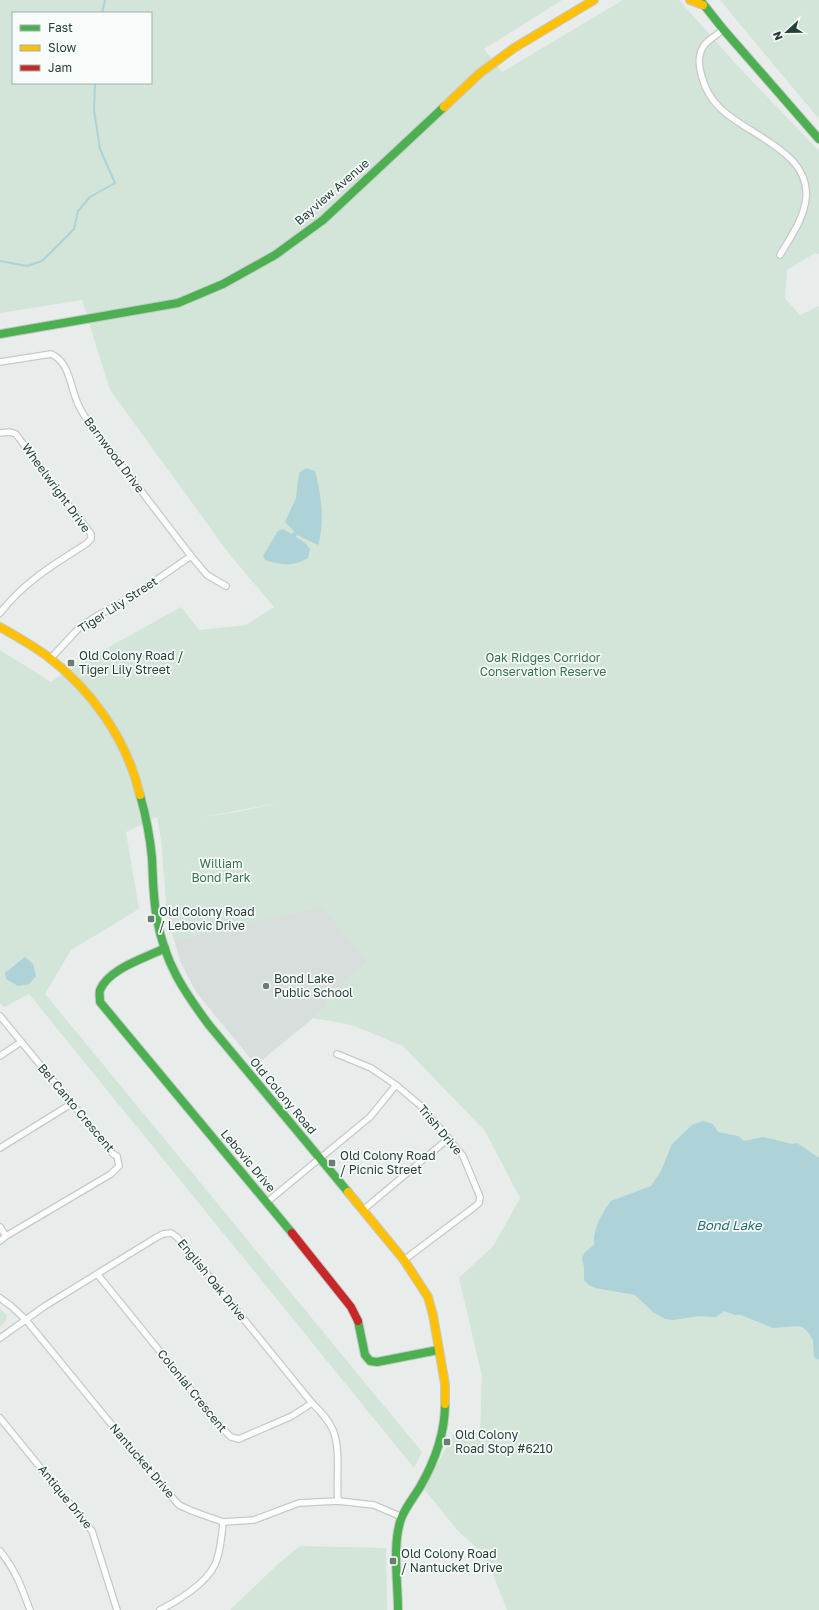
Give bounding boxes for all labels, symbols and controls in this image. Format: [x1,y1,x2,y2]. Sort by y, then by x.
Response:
legend [12,12,152,84]
north arrow [767,12,807,52]
text: Fast [48,20,73,35]
text: N [770,30,785,42]
text: Slow [48,40,76,55]
text: Jam [48,60,72,75]
street label: Bayview Avenue [291,155,372,228]
street label: Barnwood Drive [81,414,148,496]
street label: Wheelwright Drive [19,440,94,535]
street label: Tiger Lily Street [75,573,160,636]
place label: Old Colony Road / Tiger Lily Street [79,648,184,677]
park label: Oak Ridges Corridor Conservation Reserve [480,650,606,679]
marker: Old Colony Road / Tiger Lily Street [66,658,76,668]
park label: William Bond Park [192,856,251,885]
place label: Old Colony Road / Lebovic Drive [159,904,255,933]
marker: Old Colony Road / Lebovic Drive [146,914,156,924]
place label: Bond Lake Public School [274,971,353,1000]
marker: Bond Lake Public School [261,981,271,991]
street label: Old Colony Road [247,1054,320,1137]
street label: Bel Canto Crescent [35,1060,118,1155]
street label: Trish Drive [415,1102,466,1158]
street label: Lebovic Drive [218,1126,279,1195]
place label: Old Colony Road / Picnic Street [340,1148,436,1177]
marker: Old Colony Road / Picnic Street [327,1158,337,1168]
water label: Bond Lake [696,1217,763,1233]
street label: English Oak Drive [175,1236,250,1324]
street label: Colonial Crescent [154,1346,230,1435]
street label: Nantucket Drive [107,1420,178,1501]
place label: Old Colony Road Stop #6210 [455,1427,553,1456]
marker: Old Colony Road Stop #6210 [442,1437,452,1447]
street label: Antique Drive [35,1462,96,1532]
place label: Old Colony Road / Nantucket Drive [401,1546,503,1575]
marker: Old Colony Road / Nantucket Drive [388,1556,398,1566]

